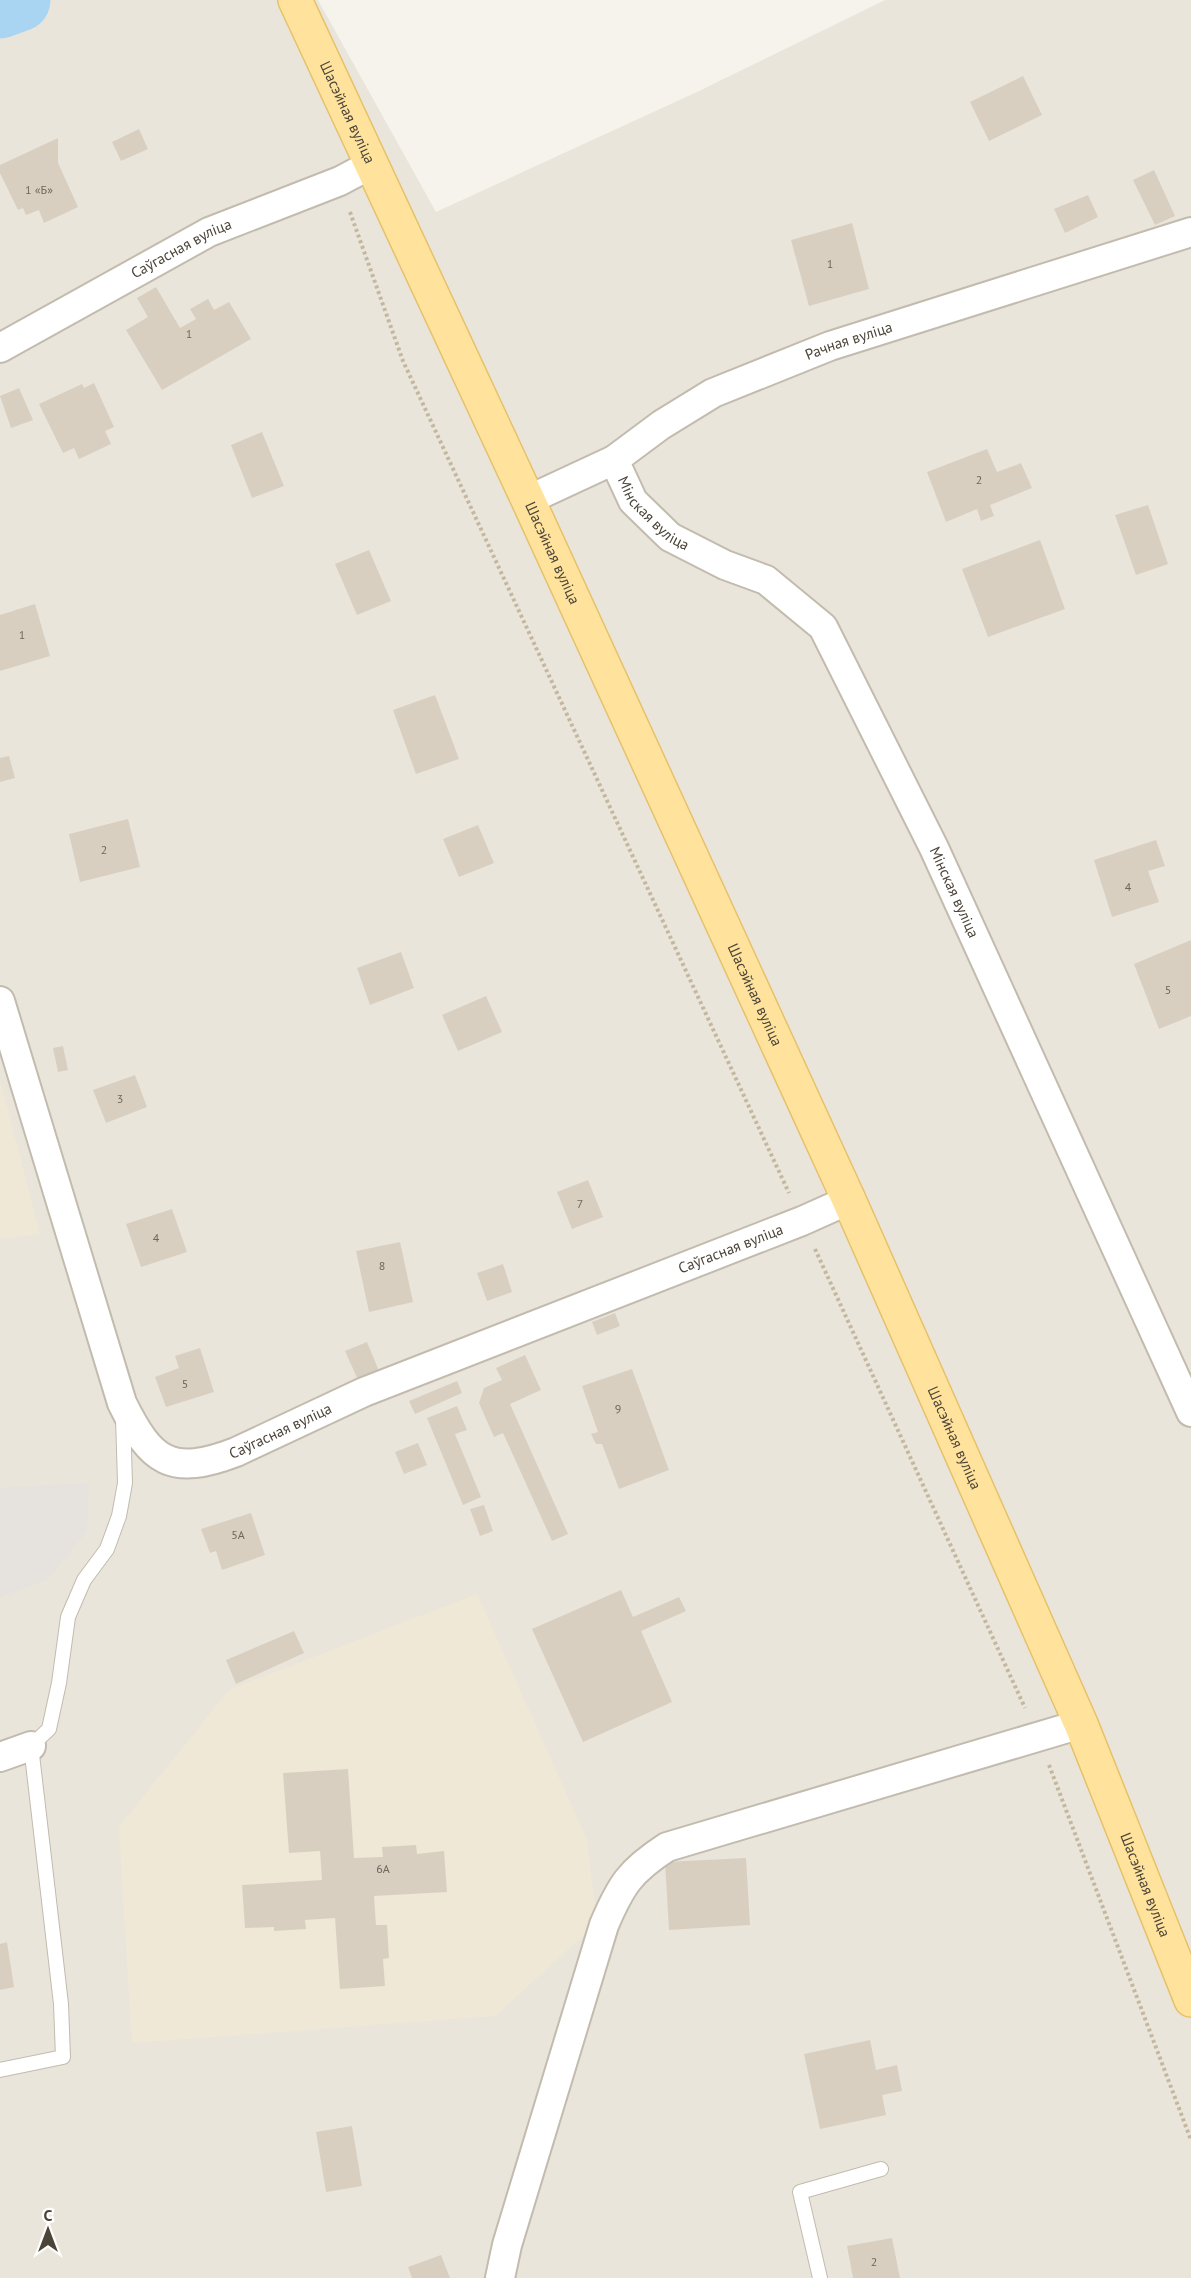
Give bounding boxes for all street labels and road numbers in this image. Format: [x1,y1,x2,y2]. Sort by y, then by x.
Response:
street label: Шасэйная вуліца [316,58,380,166]
street label: Саўгасная вуліца [128,214,234,282]
street label: Рачная вуліца [802,317,895,364]
street label: Мінская вуліца [614,473,693,554]
street label: Шасэйная вуліца [521,499,585,607]
street label: Мінская вуліца [926,843,984,941]
street label: Шасэйная вуліца [724,940,787,1049]
street label: Саўгасная вуліца [675,1219,786,1277]
street label: Шасэйная вуліца [924,1383,986,1492]
street label: Саўгасная вуліца [226,1399,334,1463]
street label: Шасэйная вуліца [1116,1830,1175,1940]

